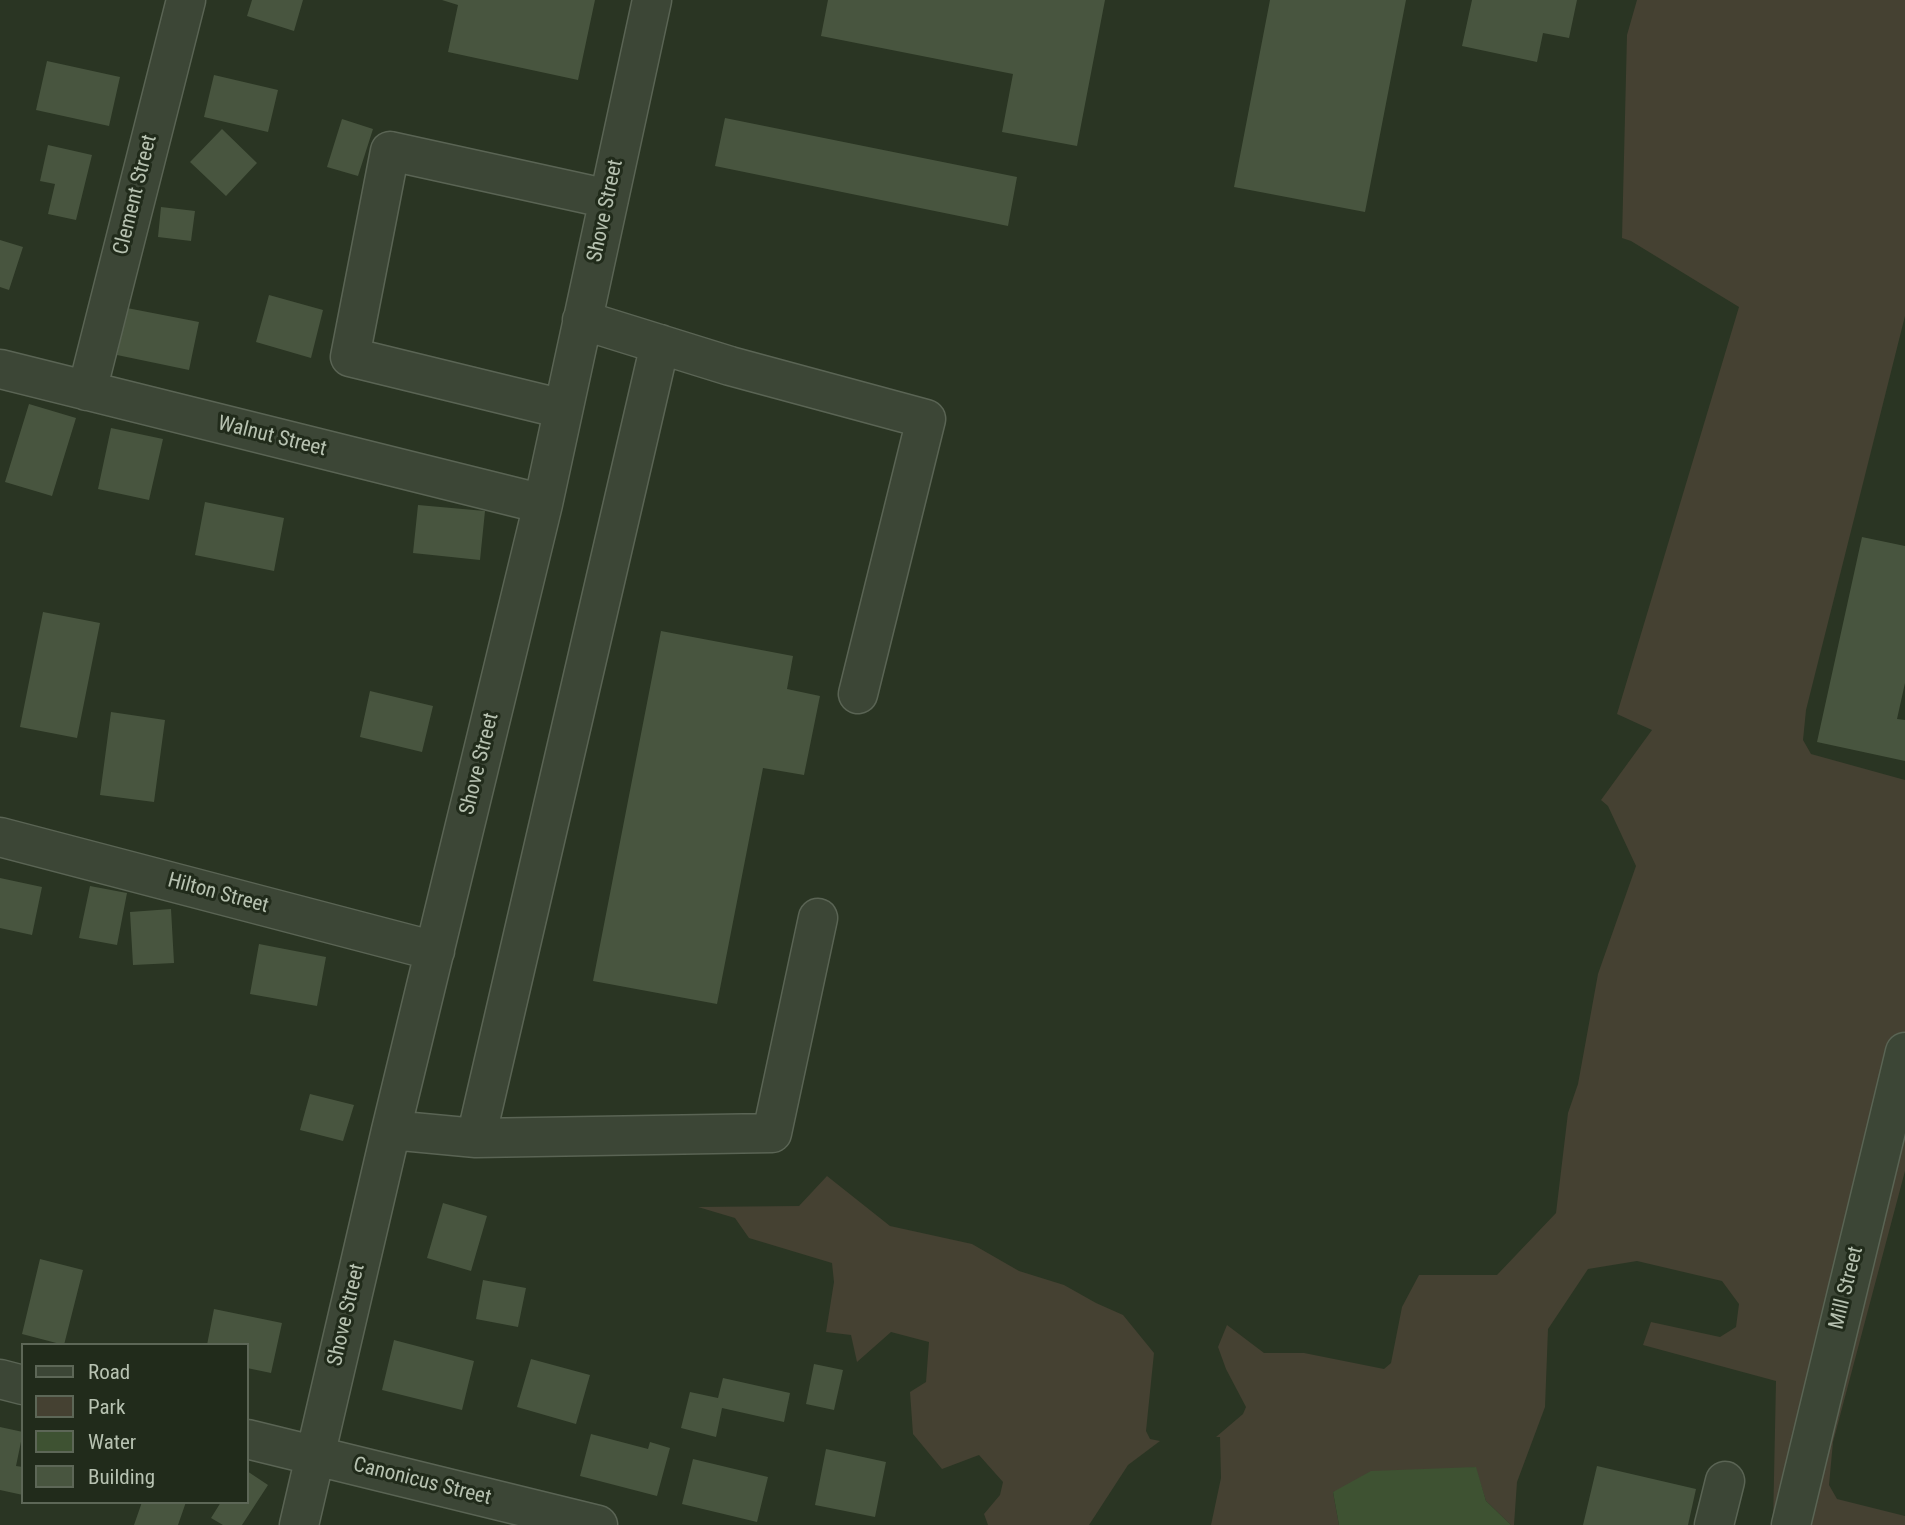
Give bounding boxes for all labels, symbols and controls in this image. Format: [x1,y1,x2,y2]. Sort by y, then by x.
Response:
street label: Clement Street [109,132,163,258]
street label: Shove Street [583,157,629,265]
street label: Walnut Street [215,411,329,463]
street label: Shove Street [455,710,505,818]
street label: Hilton Street [165,868,271,920]
street label: Mill Street [1825,1244,1869,1332]
street label: Shove Street [323,1261,371,1369]
legend [21,1343,248,1504]
text: Road [88,1360,130,1384]
text: Park [88,1395,125,1419]
text: Water [88,1430,136,1454]
street label: Canonicus Street [350,1453,494,1511]
text: Building [88,1465,155,1489]

